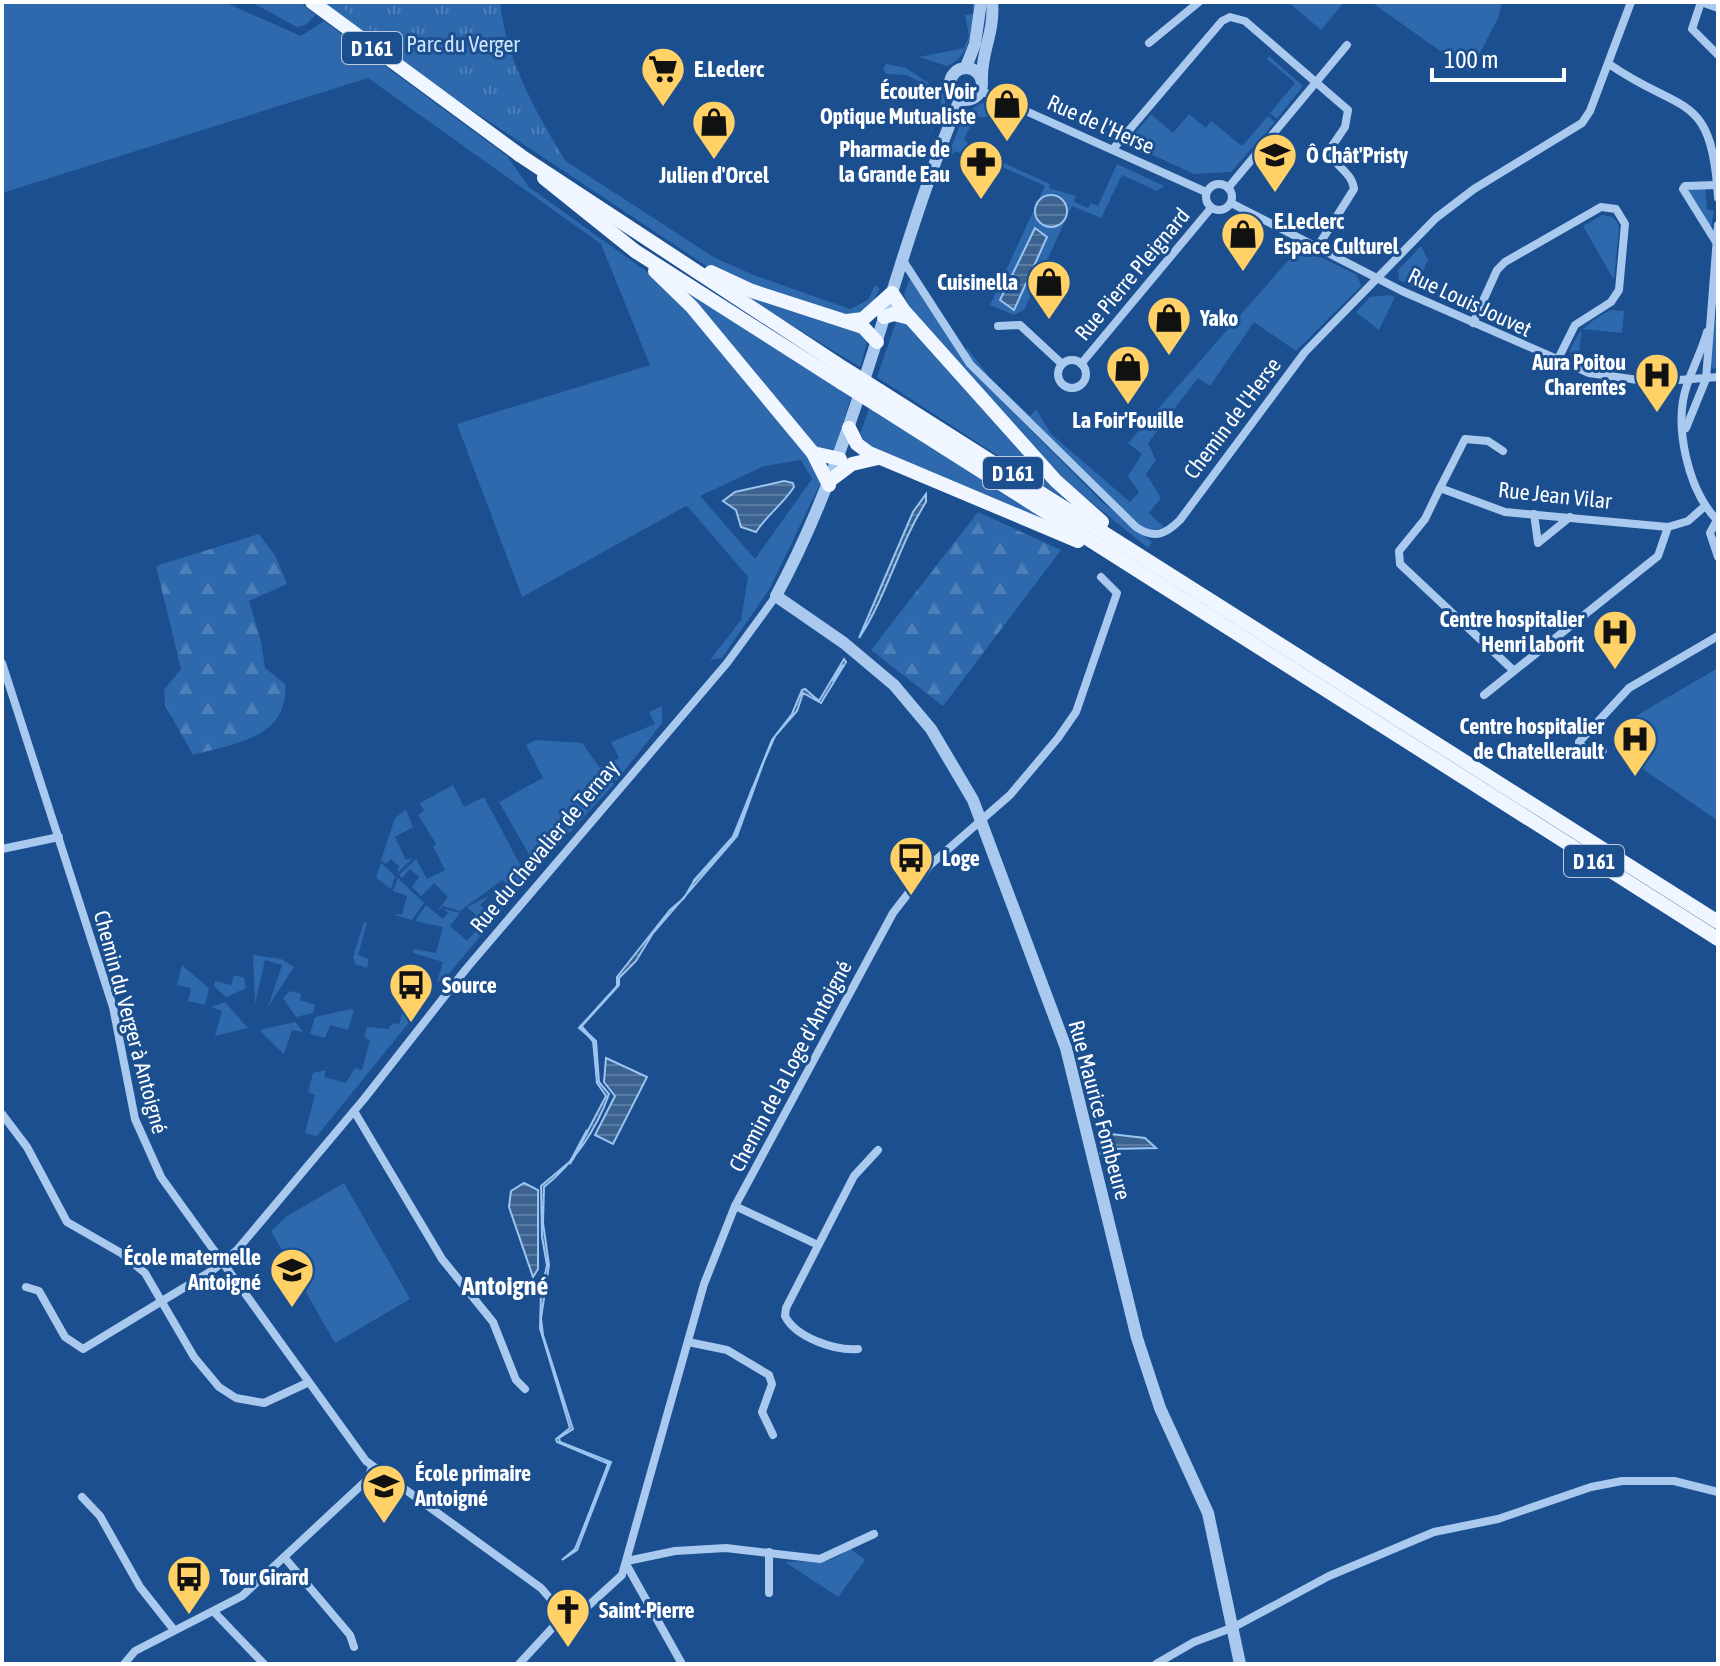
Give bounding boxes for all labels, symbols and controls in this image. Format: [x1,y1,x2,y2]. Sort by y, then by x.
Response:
park label: Parc du Verger [406,31,520,57]
road number: D 161 [342,32,402,64]
scale bar [1432,32,1564,82]
supermarket icon: E.Leclerc [639,45,687,108]
text: 100 m [1444,46,1498,73]
place label: E.Leclerc [694,56,765,82]
place label: Écouter Voir Optique Mutualiste [820,78,976,129]
shop icon: Écouter Voir Optique Mutualiste [983,80,1031,143]
street label: Rue de l'Herse [1043,89,1159,159]
shop icon: Julien d'Orcel [690,98,738,161]
school or university icon: Ô Chât'Pristy [1251,131,1299,194]
place label: Pharmacie de la Grande Eau [839,136,950,187]
pharmacy icon: Pharmacie de la Grande Eau [957,138,1005,201]
place label: Ô Chât'Pristy [1306,142,1408,168]
place label: Julien d'Orcel [658,162,770,188]
street label: Rue Pierre Pleignard [1069,203,1195,345]
place label: E.Leclerc Espace Culturel [1274,208,1400,259]
shop icon: E.Leclerc Espace Culturel [1219,210,1267,273]
shop icon: Cuisinella [1025,258,1073,321]
street label: Rue Louis Jouvet [1404,262,1536,342]
place label: Cuisinella [937,269,1018,295]
shop icon: Yako [1145,294,1193,357]
place label: Yako [1199,305,1238,331]
shop icon: La Foir'Fouille [1104,343,1152,406]
place label: Aura Poitou Charentes [1531,349,1626,400]
hospital icon: Aura Poitou Charentes [1633,351,1681,414]
street label: Chemin de l'Herse [1178,352,1286,484]
place label: La Foir'Fouille [1072,407,1184,433]
road number: D 161 [983,457,1043,489]
street label: Rue Jean Vilar [1497,476,1614,514]
place label: Centre hospitalier Henri laborit [1439,606,1585,657]
hospital icon: Centre hospitalier Henri laborit [1591,608,1639,671]
place label: Centre hospitalier de Chatellerault [1459,713,1605,764]
hospital icon: Centre hospitalier de Chatellerault [1611,715,1659,778]
street label: Rue du Chevalier de Ternay [464,755,624,937]
bus stop icon: Loge [887,834,935,897]
place label: Loge [942,845,980,871]
road number: D 161 [1564,845,1624,877]
street label: Chemin du Verger à Antoigné [89,908,173,1136]
street label: Chemin de la Loge d'Antoigné [723,956,857,1176]
bus stop icon: Source [387,961,435,1024]
place label: Source [442,972,497,998]
street label: Rue Maurice Fombeure [1063,1017,1137,1203]
place label: École maternelle Antoigné [124,1244,261,1295]
school or university icon: École maternelle Antoigné [268,1246,316,1309]
district label: Antoigné [461,1271,548,1301]
place label: École primaire Antoigné [414,1460,531,1511]
school or university icon: École primaire Antoigné [360,1462,408,1525]
bus stop icon: Tour Girard [165,1553,213,1616]
place label: Tour Girard [220,1564,309,1590]
church icon: Saint-Pierre [544,1586,592,1649]
place label: Saint-Pierre [599,1597,695,1623]

